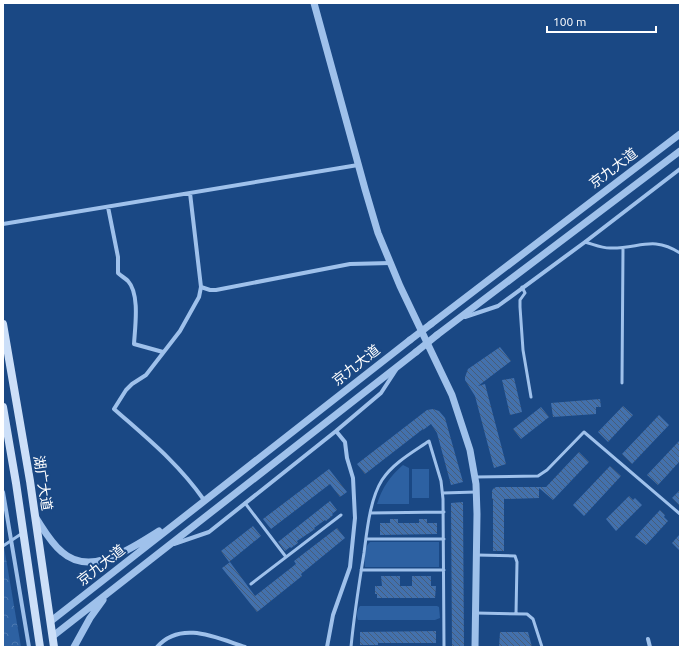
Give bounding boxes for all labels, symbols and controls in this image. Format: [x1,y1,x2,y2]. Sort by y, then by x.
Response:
scale bar [547,8,656,34]
text: 100 m [553,15,586,28]
street label: 京九大道 [586,145,640,191]
street label: 京九大道 [329,341,383,389]
street label: 湖广大道 [31,454,55,512]
street label: 京九大道 [74,541,128,589]

